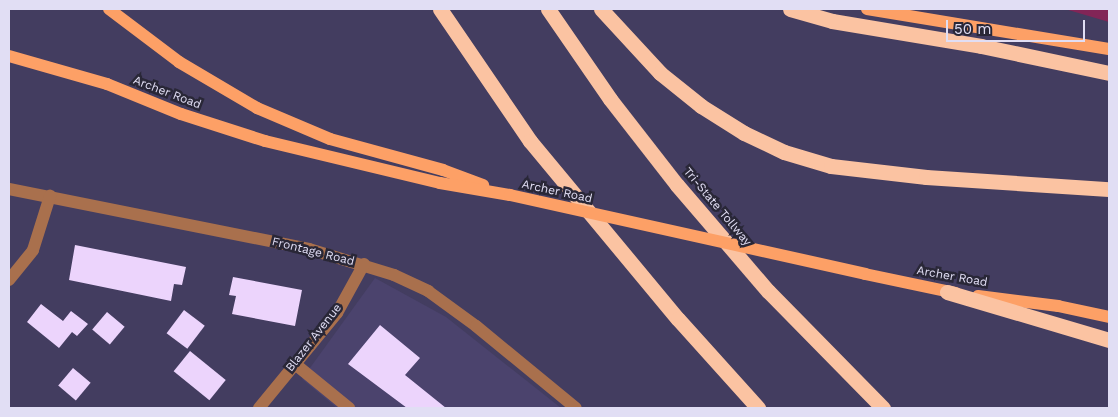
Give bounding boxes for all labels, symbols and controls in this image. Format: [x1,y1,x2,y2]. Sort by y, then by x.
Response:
scale bar [948,10,1087,42]
text: 50 m [954,20,991,38]
street label: Archer Road [131,73,203,113]
street label: Tri-State Tollway [680,165,754,249]
street label: Archer Road [520,177,594,207]
street label: Frontage Road [270,235,356,269]
street label: Archer Road [915,264,989,290]
street label: Blazer Avenue [283,301,345,375]

